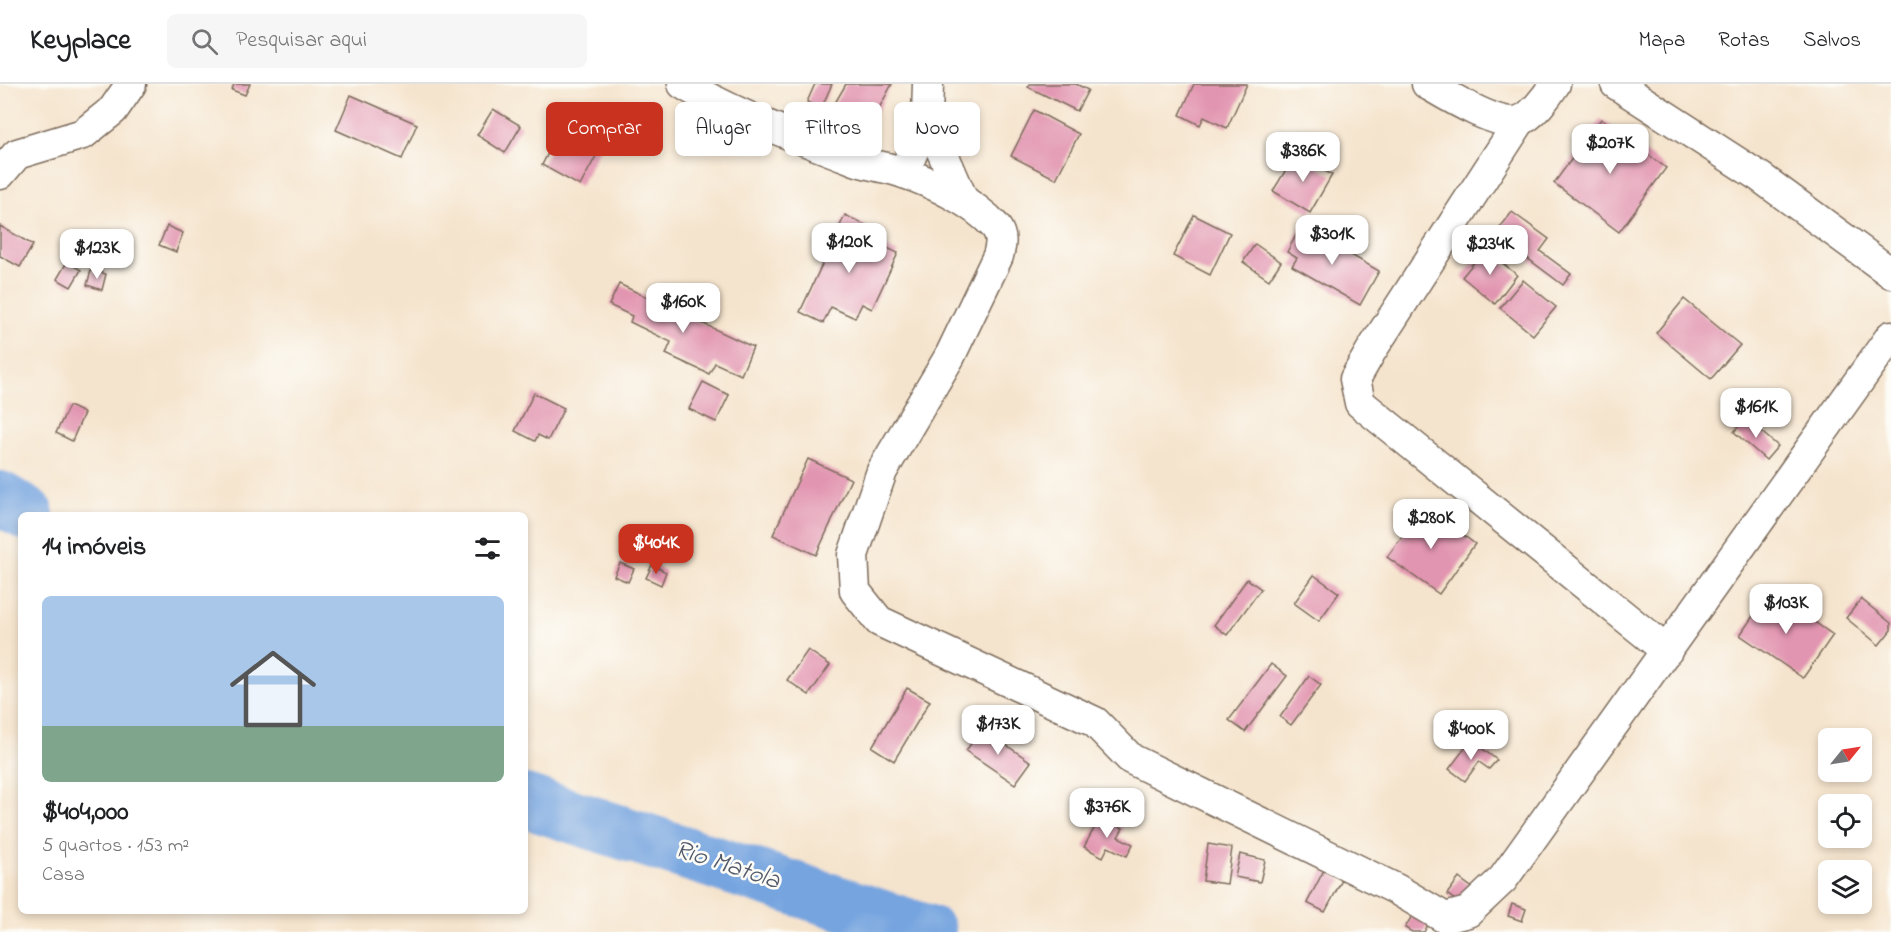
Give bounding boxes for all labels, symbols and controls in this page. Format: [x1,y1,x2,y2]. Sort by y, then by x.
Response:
search box [167,14,587,68]
text: Keyplace [30,21,131,62]
icon: search [188,25,221,58]
text: Pesquisar aqui [236,25,367,57]
text: Mapa [1638,26,1685,56]
text: Rotas [1718,26,1770,56]
text: Salvos [1803,26,1861,56]
chip: Comprar [546,102,663,156]
chip: Alugar [675,102,772,156]
chip: Filtros [784,102,882,156]
chip: Novo [894,102,980,156]
pin: $207K [1568,124,1652,175]
text: $207K [1586,129,1634,158]
pin: $386K [1261,132,1345,183]
text: $386K [1280,137,1326,166]
pin: $301K [1290,215,1374,266]
text: $301K [1309,220,1355,249]
pin: $120K [807,223,891,274]
pin: $234K [1448,225,1532,276]
text: $120K [826,228,872,257]
pin: $123K [55,229,139,280]
text: $234K [1466,230,1514,259]
text: $123K [74,234,120,263]
pin: $160K [641,283,725,334]
text: $160K [660,288,706,317]
pin: $161K [1714,388,1798,439]
text: $161K [1734,393,1778,422]
pin: $280K [1389,499,1473,550]
text: $280K [1407,504,1455,533]
pin: $404K [614,524,698,575]
text: 14 imóveis [42,529,146,567]
text: $404K [633,529,679,558]
icon: filters [471,532,504,565]
pin: $103K [1744,584,1828,635]
text: $103K [1763,589,1809,618]
icon: home [219,635,327,743]
pin: $173K [956,705,1040,756]
text: $173K [976,710,1020,739]
pin: $400K [1429,710,1513,761]
text: $400K [1447,715,1495,744]
north arrow [1818,728,1872,782]
map controls [1818,728,1872,914]
pin: $376K [1065,788,1149,839]
text: $376K [1083,793,1131,822]
text: $404,000 [42,794,129,832]
button: locate [1818,794,1872,848]
water label: Rio Matola [669,831,786,901]
text: 5 quartos · 153 m² [42,832,189,861]
button: layers [1818,860,1872,914]
text: Casa [42,861,85,890]

